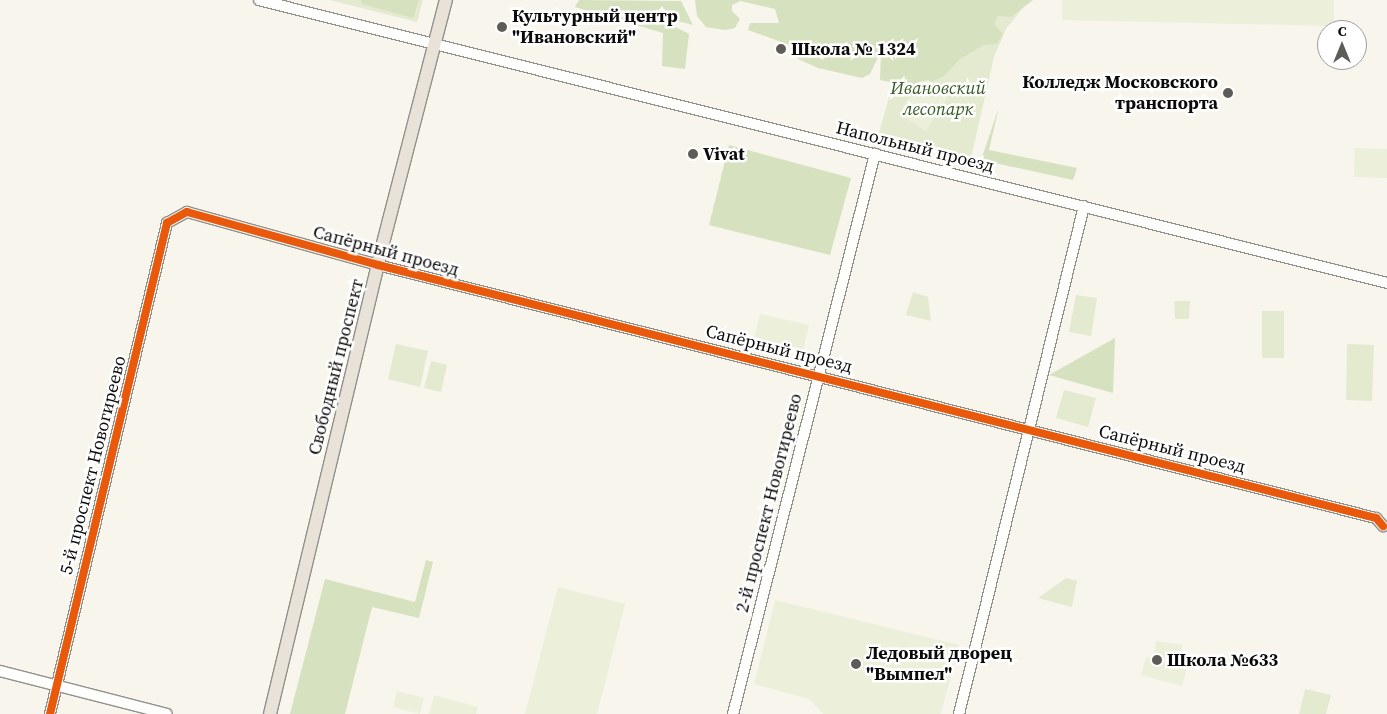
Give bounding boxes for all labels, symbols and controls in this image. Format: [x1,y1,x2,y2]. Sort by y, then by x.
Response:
place label: Культурный центр "Ивановский" [512,6,678,48]
north arrow [1317,20,1367,70]
marker: Культурный центр "Ивановский" [496,21,508,33]
text: С [1338,21,1346,41]
place label: Школа № 1324 [791,38,916,60]
marker: Школа № 1324 [775,43,787,55]
place label: Колледж Московского транспорта [1022,72,1218,115]
park label: Ивановский лесопарк [890,78,986,120]
marker: Колледж Московского транспорта [1222,87,1234,99]
street label: Напольный проезд [834,117,996,177]
place label: Vivat [703,143,745,165]
marker: Vivat [687,148,699,160]
street label: Сапёрный проезд [311,221,461,281]
street label: Свободный проспект [304,277,368,457]
street label: Сапёрный проезд [703,320,855,378]
street label: 5-й проспект Новогиреево [55,353,131,577]
street label: 2-й проспект Новогиреево [731,391,807,615]
street label: Сапёрный проезд [1096,420,1248,478]
place label: Ледовый дворец "Вымпел" [866,643,1012,686]
place label: Школа №633 [1167,649,1278,671]
marker: Школа №633 [1151,654,1163,666]
marker: Ледовый дворец "Вымпел" [850,658,862,670]

